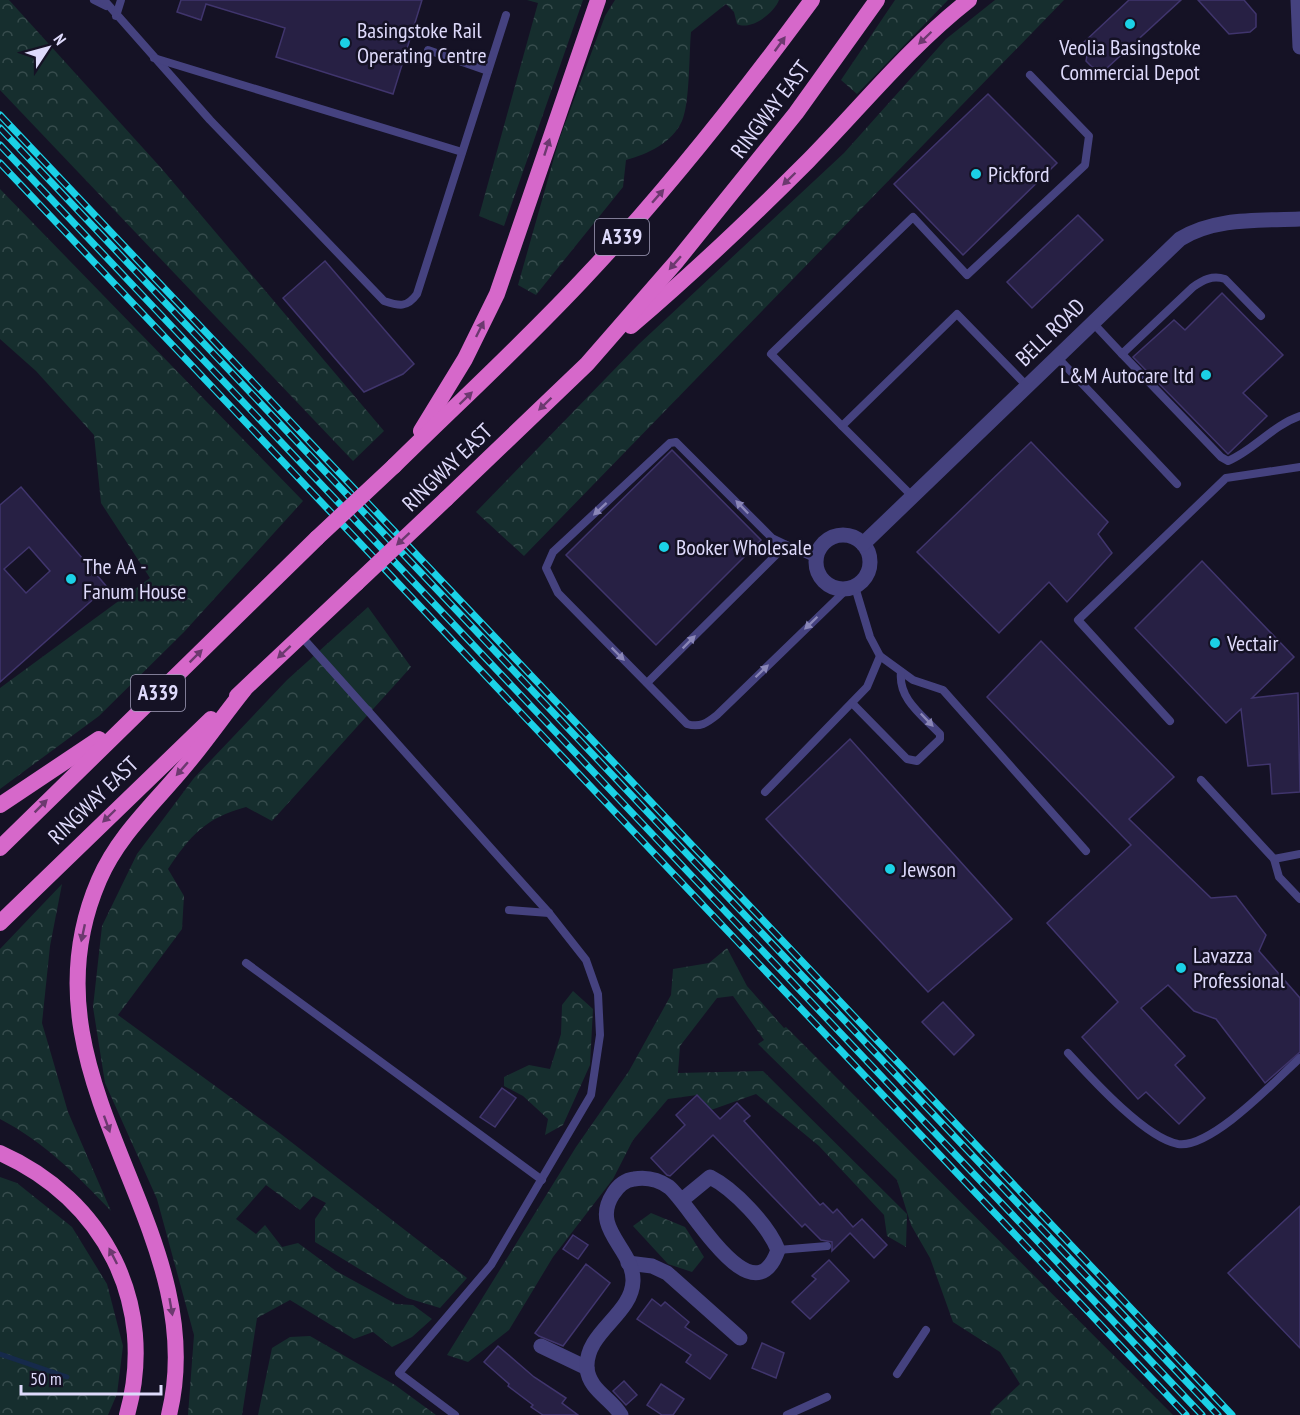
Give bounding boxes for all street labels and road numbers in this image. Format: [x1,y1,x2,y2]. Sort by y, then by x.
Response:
street label: RINGWAY EAST [724,55,816,163]
road number: A339 [595,219,649,255]
street label: BELL ROAD [1010,292,1090,372]
street label: RINGWAY EAST [396,417,498,517]
road number: A339 [131,675,185,711]
street label: RINGWAY EAST [42,750,144,850]

